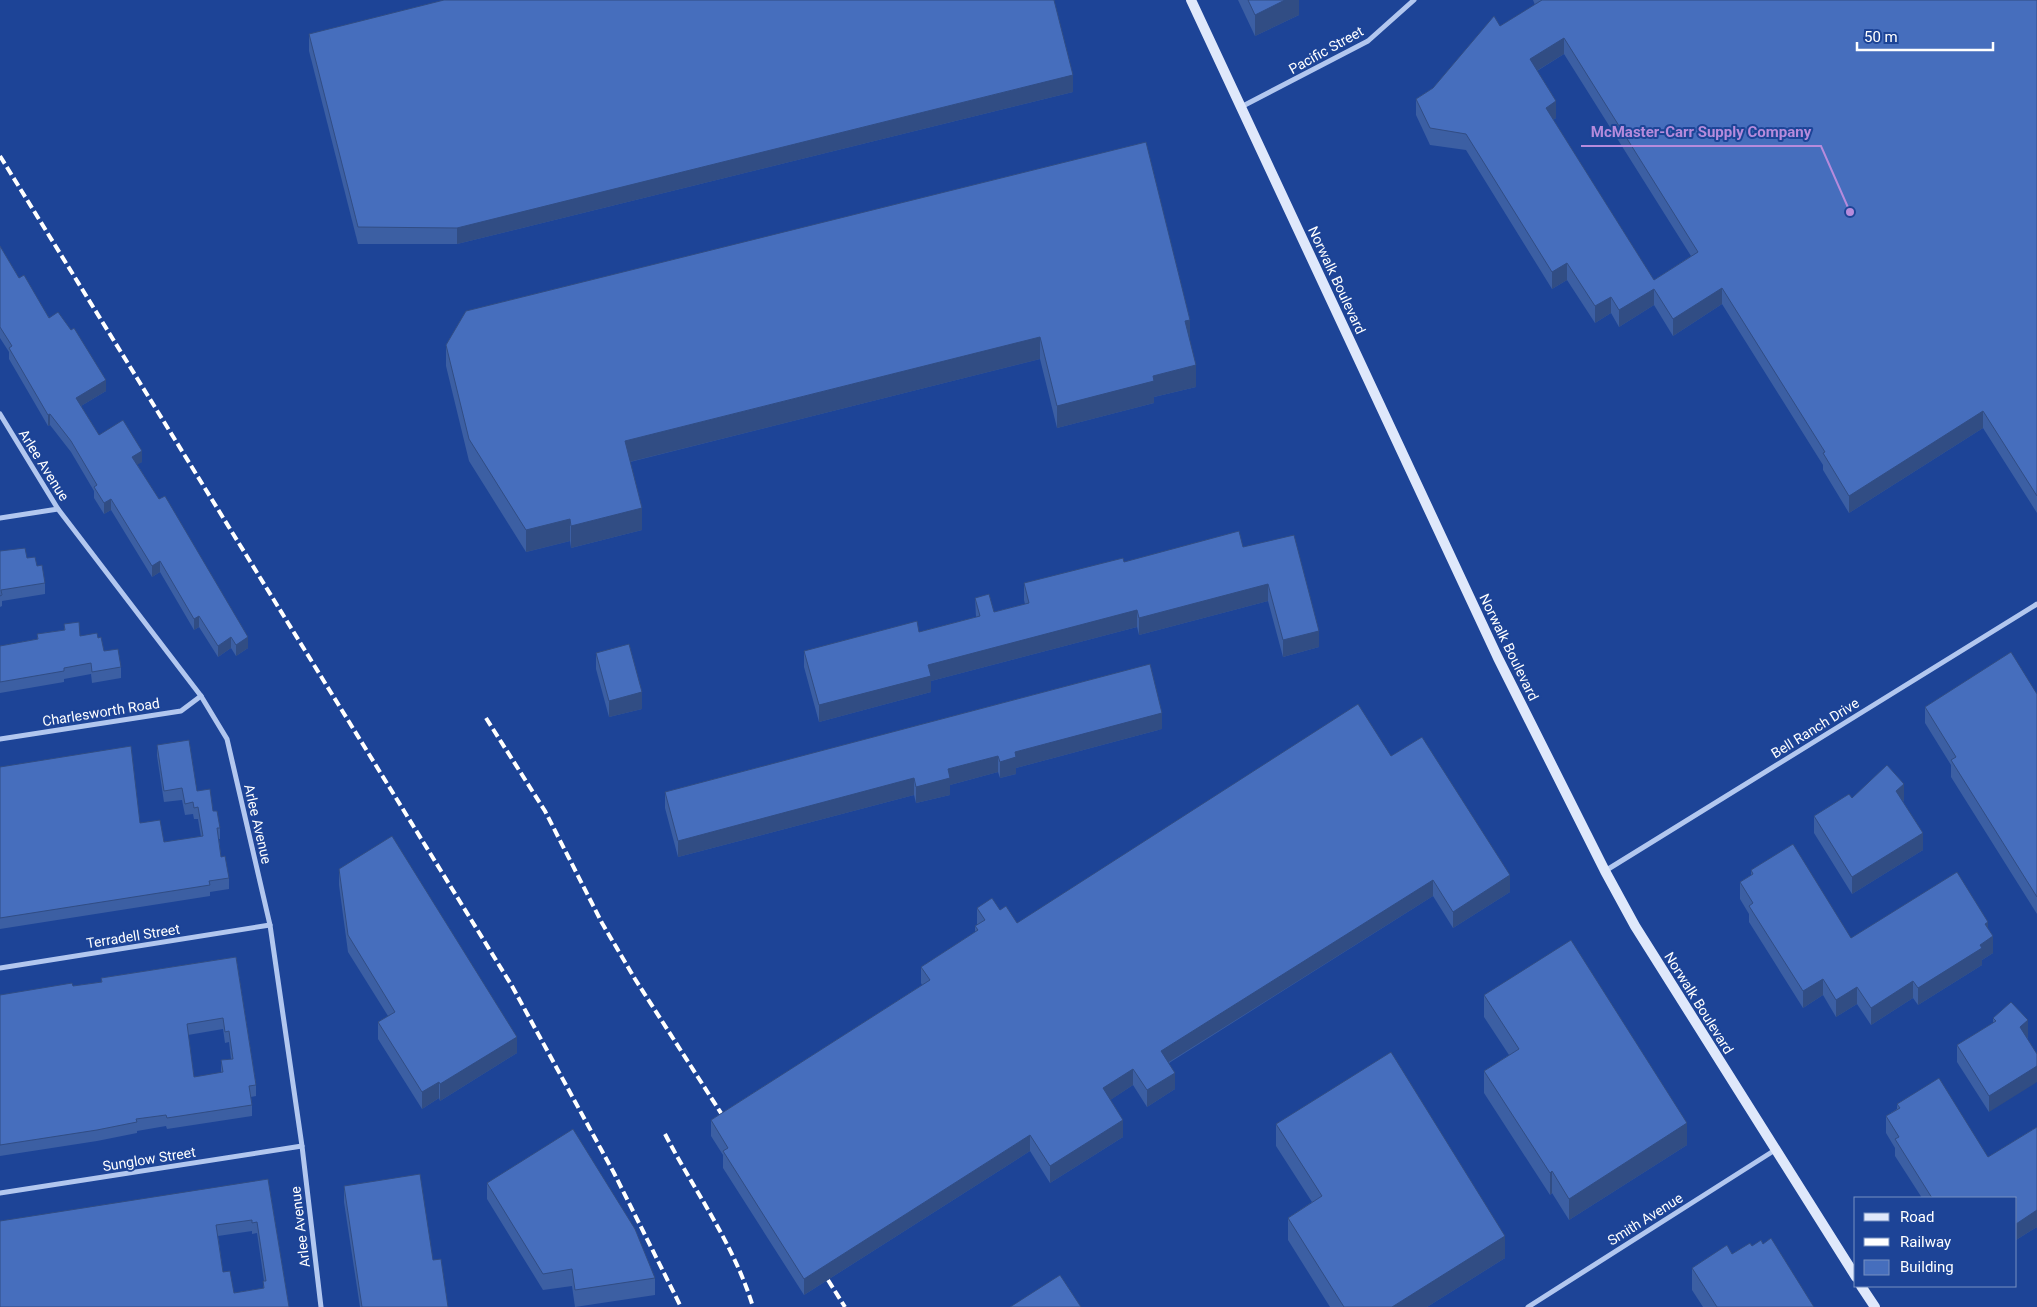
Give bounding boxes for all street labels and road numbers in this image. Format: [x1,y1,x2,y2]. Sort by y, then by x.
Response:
street label: Pacific Street [1286,23,1366,77]
street label: Norwalk Boulevard [1305,224,1369,336]
street label: Arlee Avenue [16,426,72,504]
street label: Norwalk Boulevard [1476,591,1542,703]
street label: Charlesworth Road [41,695,161,729]
street label: Bell Ranch Drive [1768,695,1862,761]
street label: Arlee Avenue [241,783,275,865]
street label: Terradell Street [85,921,181,951]
street label: Norwalk Boulevard [1661,949,1737,1057]
street label: Sunglow Street [101,1144,197,1174]
street label: Arlee Avenue [287,1186,313,1268]
street label: Smith Avenue [1604,1190,1686,1248]

